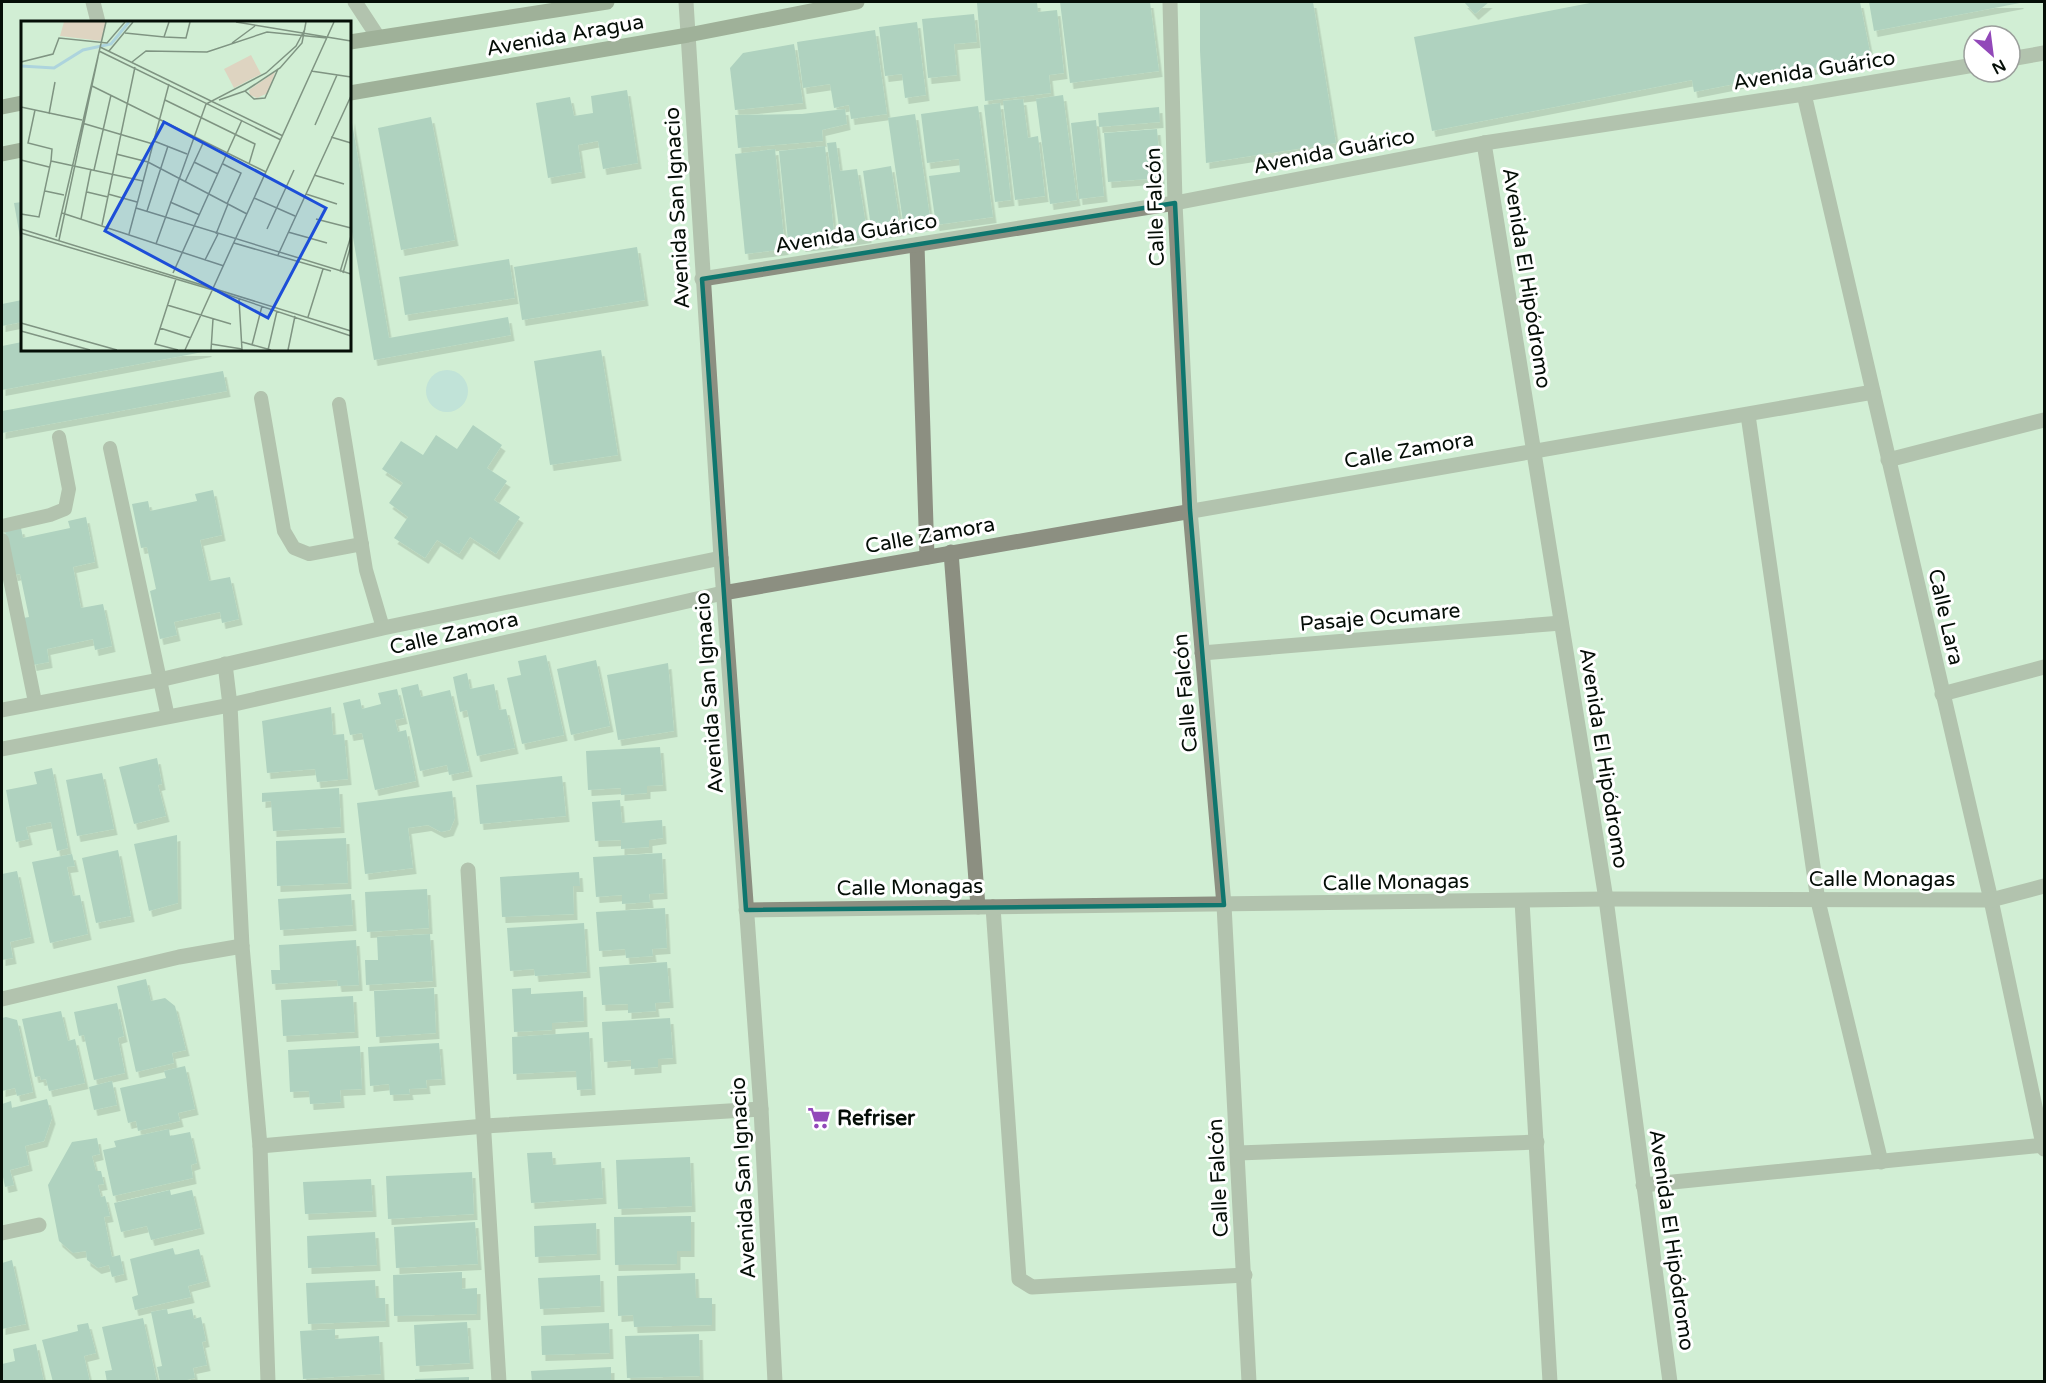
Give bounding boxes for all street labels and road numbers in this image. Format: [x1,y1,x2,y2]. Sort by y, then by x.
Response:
street label: Avenida Aragua [484,9,646,62]
street label: Avenida Guárico [1731,45,1897,96]
street label: Avenida San Ignacio [660,106,695,310]
street label: Avenida Guárico [1251,124,1417,179]
street label: Calle Falcón [1141,147,1170,267]
street label: Avenida El Hipódromo [1497,166,1556,390]
street label: Avenida Guárico [773,208,939,259]
street label: Calle Zamora [1342,427,1476,474]
street label: Calle Zamora [863,512,997,559]
street label: Calle Lara [1922,567,1969,668]
street label: Avenida San Ignacio [690,591,729,795]
street label: Pasaje Ocumare [1299,598,1462,637]
street label: Calle Zamora [387,607,521,660]
street label: Calle Falcón [1168,633,1203,753]
street label: Avenida El Hipódromo [1574,646,1633,870]
street label: Calle Monagas [1809,867,1955,892]
street label: Calle Monagas [1322,869,1470,896]
street label: Calle Monagas [836,874,984,901]
street label: Avenida San Ignacio [726,1076,761,1280]
street label: Calle Falcón [1203,1118,1234,1238]
street label: Avenida El Hipódromo [1644,1128,1699,1352]

